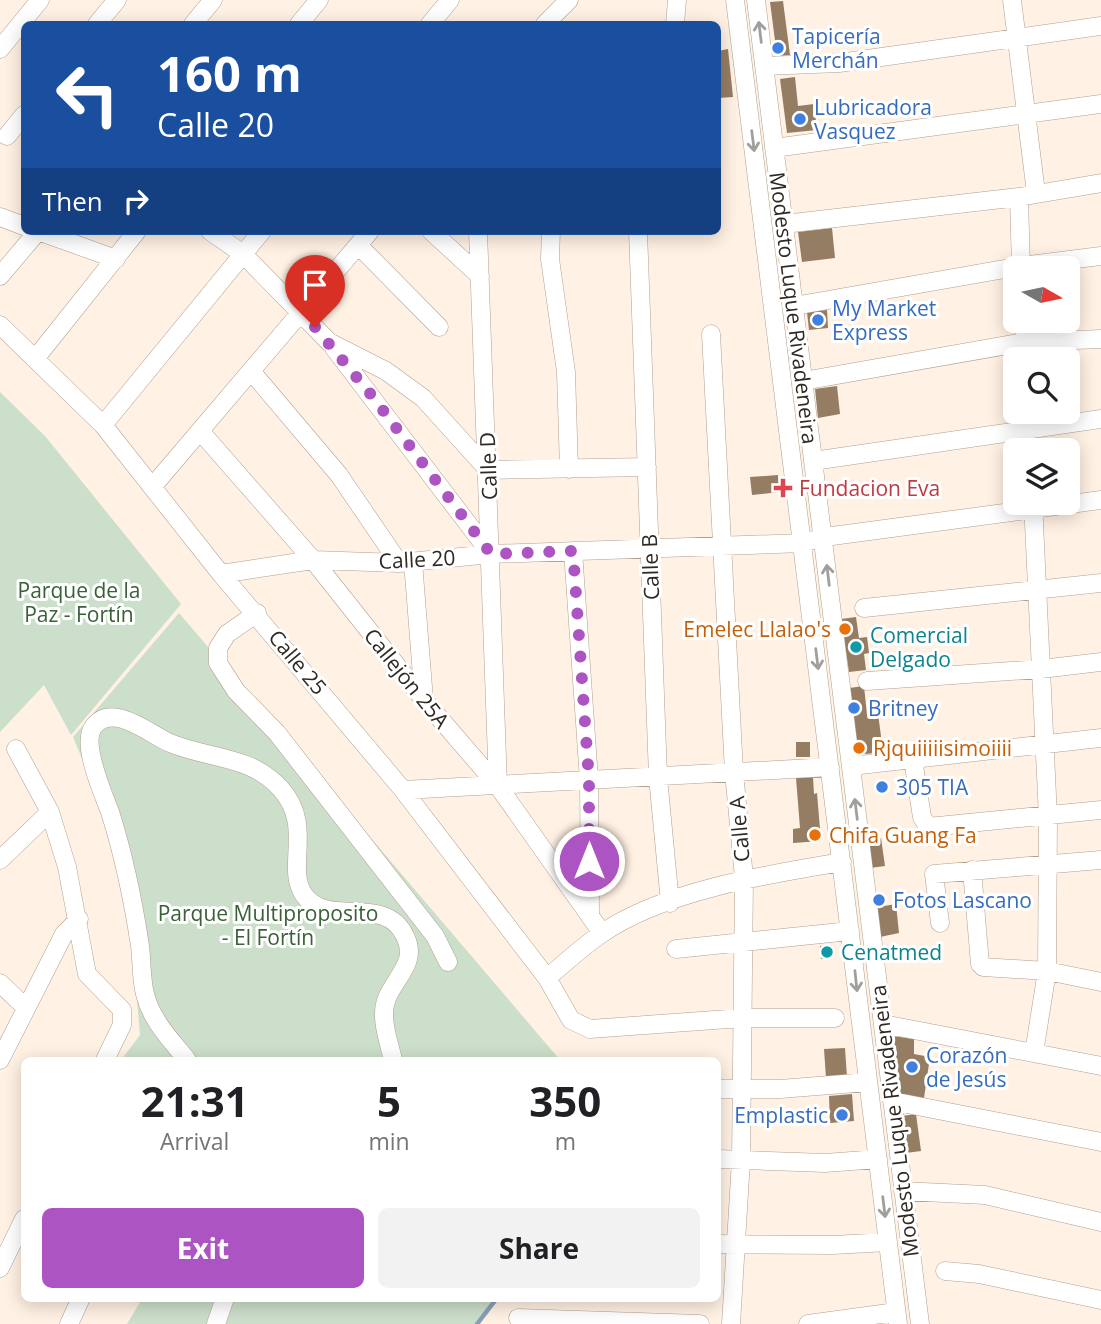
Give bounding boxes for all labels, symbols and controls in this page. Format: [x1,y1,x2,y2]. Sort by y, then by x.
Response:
one-way arrow [753,21,766,44]
place label: Tapicería Merchán [792,22,881,74]
text: 160 m [157,40,302,106]
marker: Tapicería Merchán [770,40,786,56]
icon: left [42,49,133,140]
place label: Lubricadora Vasquez [814,93,932,145]
text: Calle 20 [157,103,274,146]
marker: Lubricadora Vasquez [792,111,808,127]
one-way arrow [746,129,759,151]
street label: Modesto Luque Rivadeneira [763,170,825,446]
icon: right [117,182,155,220]
text: Then [42,183,103,219]
pin [285,255,345,327]
north arrow [1003,256,1080,332]
map controls [1003,256,1080,515]
icon: arrive [296,266,334,304]
place label: My Market Express [832,294,936,346]
marker: My Market Express [810,312,826,328]
button: search [1003,347,1080,424]
street label: Calle D [473,432,503,500]
button: layers [1003,438,1080,515]
place label: Fundacion Eva [799,474,940,502]
marker: Fundacion Eva [773,478,793,498]
street label: Calle B [635,533,665,601]
street label: Calle 20 [378,543,456,575]
one-way arrow [821,564,834,587]
park label: Parque de la Paz - Fortín [18,576,140,628]
place label: Emelec Llalao's [683,615,831,643]
marker: Emelec Llalao's [837,621,853,637]
place label: Comercial Delgado [870,621,968,673]
street label: Callejón 25A [358,622,456,734]
street label: Calle 25 [263,624,333,700]
marker: Comercial Delgado [848,639,864,655]
one-way arrow [810,647,823,670]
place label: Britney [868,694,939,722]
marker: Britney [846,700,862,716]
place label: Rjquiiiiisimoiiii [873,734,1012,762]
marker: Rjquiiiiisimoiiii [851,740,867,756]
place label: 305 TIA [896,773,969,801]
marker: 305 TIA [874,779,890,795]
street label: Calle A [722,794,756,863]
one-way arrow [850,798,863,821]
place label: Chifa Guang Fa [829,821,977,849]
position arrow [552,824,626,898]
marker: Chifa Guang Fa [807,827,823,843]
place label: Fotos Lascano [893,886,1032,914]
marker: Fotos Lascano [871,892,887,908]
park label: Parque Multiproposito - El Fortín [158,899,378,951]
place label: Cenatmed [841,938,942,966]
marker: Cenatmed [819,944,835,960]
one-way arrow [849,969,862,992]
street label: Modesto Luque Rivadeneira [863,983,925,1259]
place label: Corazón de Jesús [926,1041,1007,1093]
marker: Corazón de Jesús [904,1059,920,1075]
text: 21:31 [141,1072,249,1129]
text: 5 [377,1072,401,1129]
text: 350 [529,1072,601,1129]
place label: Emplastic [734,1101,828,1129]
marker: Emplastic [834,1107,850,1123]
text: Arrival [160,1125,229,1157]
text: min [368,1125,410,1157]
text: m [555,1125,576,1157]
one-way arrow [877,1195,890,1218]
button: Exit [42,1208,364,1288]
button: Share [378,1208,700,1288]

